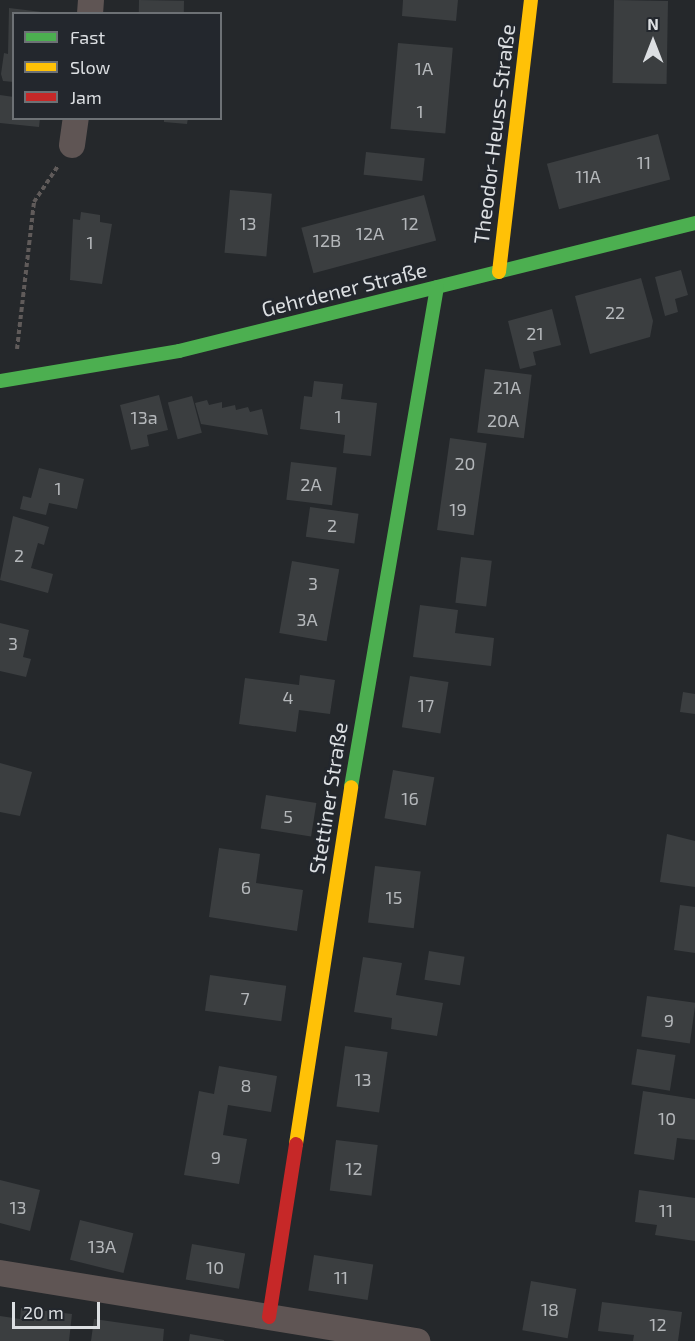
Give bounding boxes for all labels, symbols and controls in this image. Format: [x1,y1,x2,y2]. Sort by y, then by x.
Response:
legend [12,12,222,120]
north arrow [623,12,683,72]
text: N [647,14,659,33]
street label: Theodor-Heuss-Straße [468,23,520,245]
text: Fast [70,26,105,48]
text: Slow [70,56,110,78]
house number: 1A [415,57,433,79]
text: Jam [70,86,102,108]
house number: 1 [416,100,424,122]
house number: 11 [637,151,651,173]
house number: 11A [575,165,601,187]
house number: 13 [239,212,257,234]
house number: 12 [401,212,419,234]
house number: 12A [356,222,384,244]
house number: 12B [313,229,341,251]
house number: 1 [86,231,94,253]
street label: Gehrdener Straße [259,256,429,322]
house number: 22 [605,301,625,323]
house number: 21 [526,322,544,344]
house number: 21A [493,376,521,398]
house number: 1 [334,405,342,427]
house number: 13a [130,406,158,428]
house number: 20A [487,409,519,431]
house number: 20 [455,452,475,474]
house number: 2A [300,473,322,495]
house number: 1 [54,477,62,499]
house number: 19 [449,498,467,520]
house number: 2 [327,514,337,536]
house number: 2 [14,544,24,566]
house number: 3 [308,572,318,594]
house number: 3A [296,608,318,630]
house number: 3 [8,632,18,654]
house number: 4 [282,686,294,708]
house number: 17 [418,694,434,716]
street label: Stettiner Straße [304,720,352,876]
house number: 16 [401,787,419,809]
house number: 5 [283,805,293,827]
house number: 6 [241,876,251,898]
house number: 15 [386,886,402,908]
house number: 7 [240,987,250,1009]
house number: 9 [664,1009,674,1031]
house number: 13 [354,1068,372,1090]
house number: 8 [241,1074,251,1096]
house number: 10 [658,1107,676,1129]
house number: 9 [211,1146,221,1168]
house number: 12 [345,1157,363,1179]
house number: 13 [9,1196,27,1218]
house number: 11 [659,1199,673,1221]
house number: 13A [88,1235,116,1257]
house number: 10 [206,1256,224,1278]
house number: 11 [334,1266,348,1288]
scale bar [15,1290,104,1328]
house number: 18 [541,1298,559,1320]
text: 20 m [23,1301,64,1323]
house number: 12 [649,1313,667,1335]

